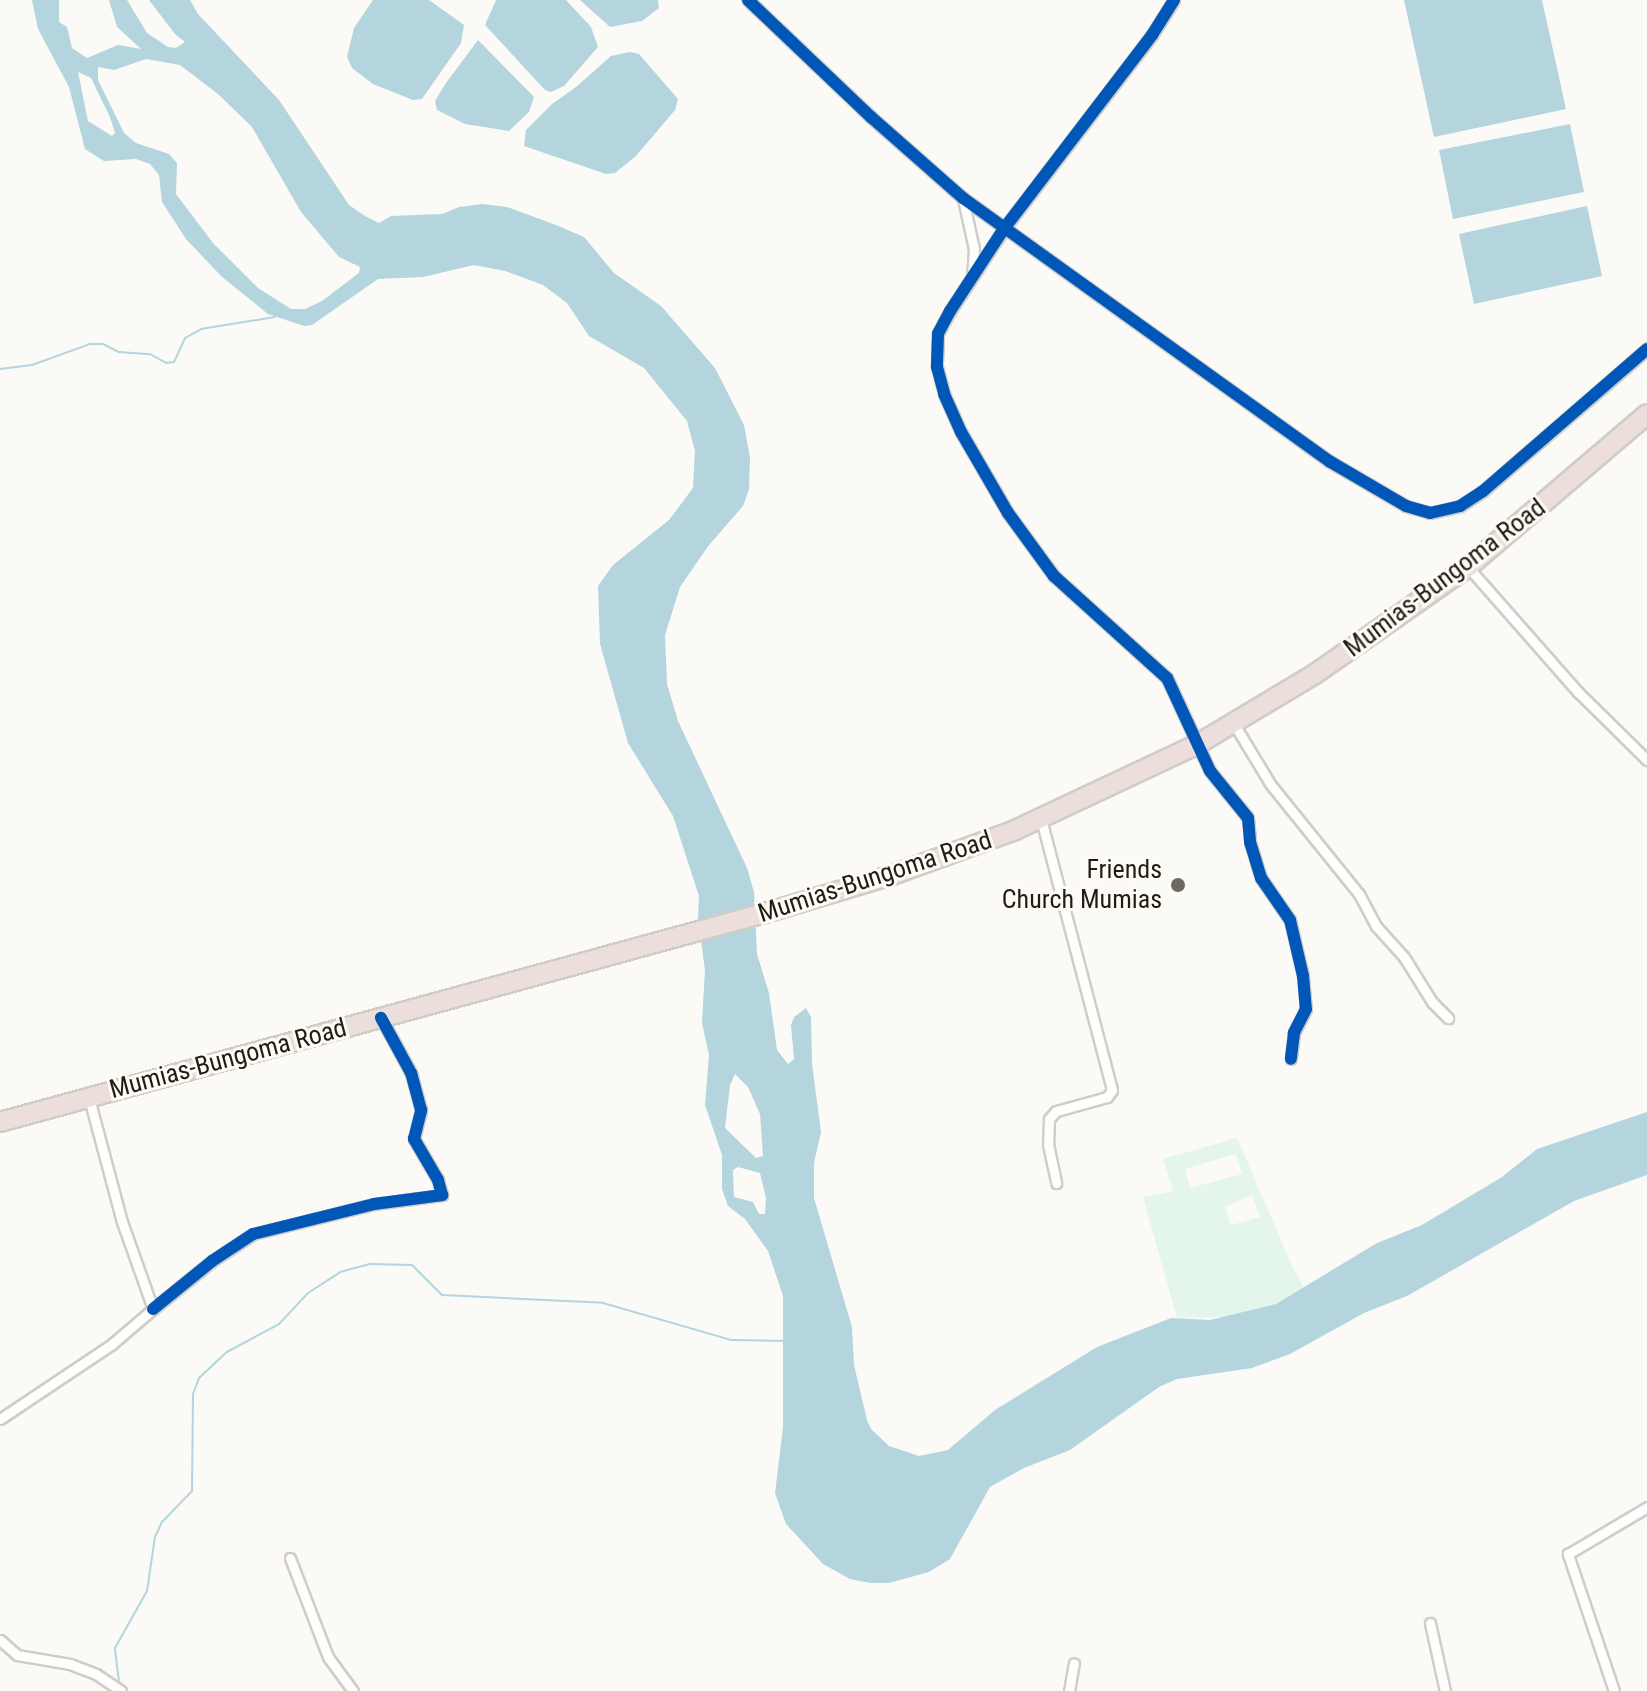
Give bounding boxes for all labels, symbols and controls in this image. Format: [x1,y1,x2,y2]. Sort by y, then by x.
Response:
street label: Mumias-Bungoma Road [1338,492,1552,664]
street label: Mumias-Bungoma Road [754,824,996,930]
place label: Friends Church Mumias [1002,854,1162,916]
marker: Friends Church Mumias [1169,876,1187,894]
street label: Mumias-Bungoma Road [106,1012,350,1106]

